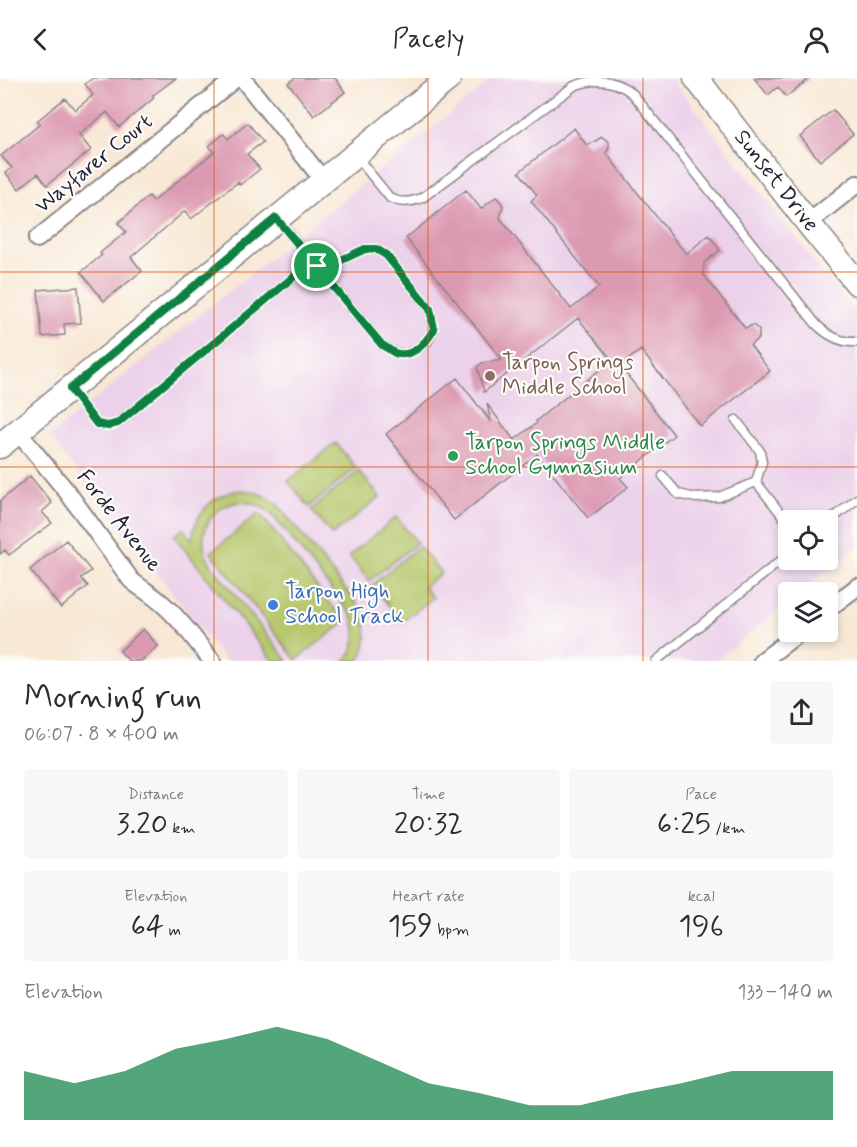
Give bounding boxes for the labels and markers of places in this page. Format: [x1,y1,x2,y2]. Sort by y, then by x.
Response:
pin [291,240,342,291]
place label: Tarpon Springs Middle School [502,349,634,402]
marker: Tarpon Springs Middle School [483,369,497,383]
place label: Tarpon Springs Middle School Gymnasium [465,429,665,482]
marker: Tarpon Springs Middle School Gymnasium [446,449,460,463]
place label: Tarpon High School Track [285,578,404,631]
marker: Tarpon High School Track [266,598,280,612]

